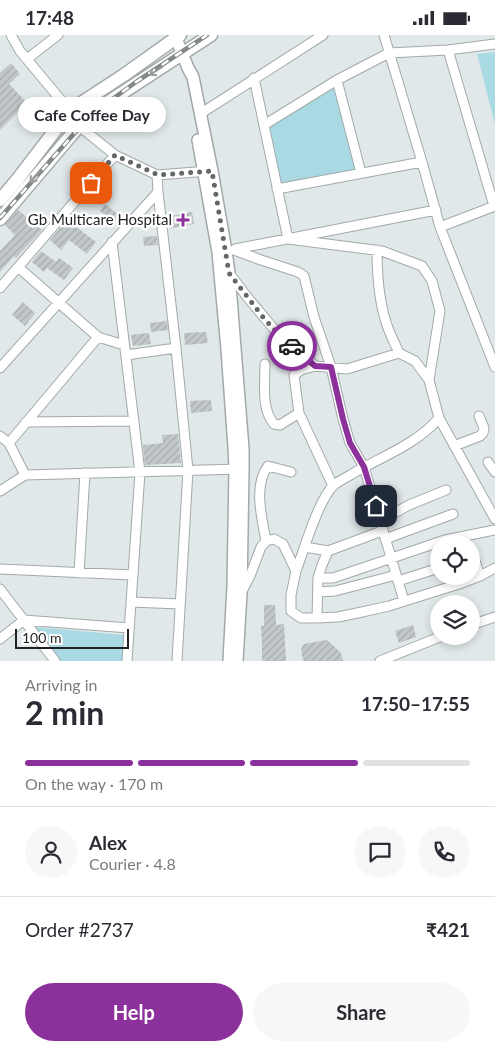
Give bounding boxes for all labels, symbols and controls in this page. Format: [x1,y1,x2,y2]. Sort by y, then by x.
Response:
text: 17:48 [25,6,74,29]
one-way arrow [149,66,163,76]
callout: Cafe Coffee Day [17,98,165,133]
text: Cafe Coffee Day [34,105,150,124]
pin [70,162,112,204]
icon: bag [77,169,105,197]
one-way arrow [29,171,41,184]
place label: Gb Multicare Hospital [28,210,172,228]
marker: Gb Multicare Hospital [176,213,190,227]
courier [267,321,317,371]
icon: car [278,332,306,360]
pin [355,485,397,527]
icon: home [362,492,390,520]
map controls [430,535,480,645]
button: locate [430,535,480,585]
button: layers [430,595,480,645]
scale bar [15,626,129,649]
text: 100 m [22,629,61,646]
text: Arriving in [25,675,98,694]
text: 17:50–17:55 [361,692,470,715]
text: 2 min [25,693,104,732]
text: On the way · 170 m [25,774,163,793]
button: person [25,826,77,878]
button: chat [354,826,406,878]
button: phone [418,826,470,878]
text: Alex [89,831,127,854]
text: Courier · 4.8 [89,854,176,873]
text: Order #2737 [25,918,134,941]
text: ₹421 [426,918,470,941]
button: Help [25,983,243,1041]
button: Share [253,983,470,1041]

